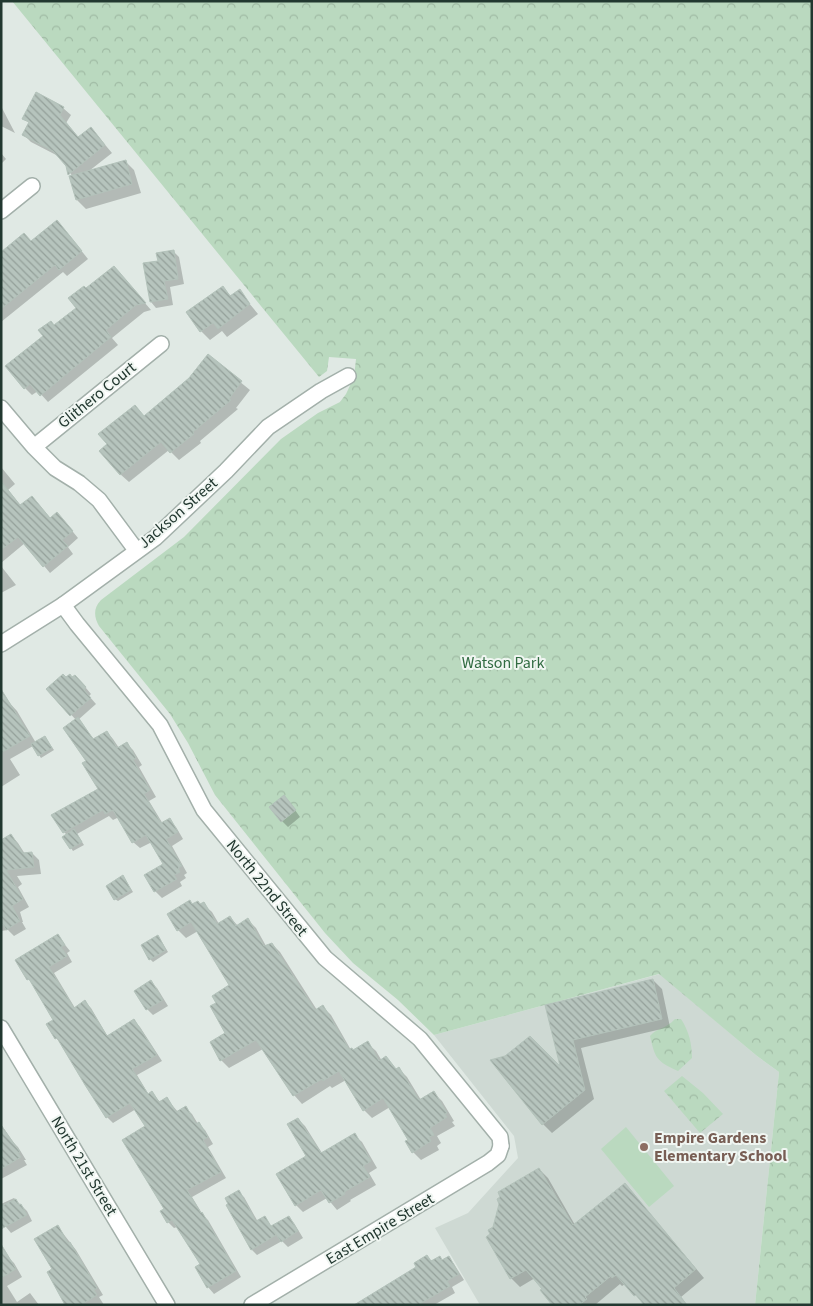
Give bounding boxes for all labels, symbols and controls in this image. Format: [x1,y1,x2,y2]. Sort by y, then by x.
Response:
street label: Glithero Court [53,356,141,433]
street label: Jackson Street [134,472,223,554]
park label: Watson Park [462,652,544,674]
street label: North 22nd Street [221,835,313,942]
street label: North 21st Street [46,1112,123,1221]
place label: Empire Gardens Elementary School [654,1127,787,1167]
marker: Empire Gardens Elementary School [638,1141,650,1153]
street label: East Empire Street [322,1188,439,1270]

